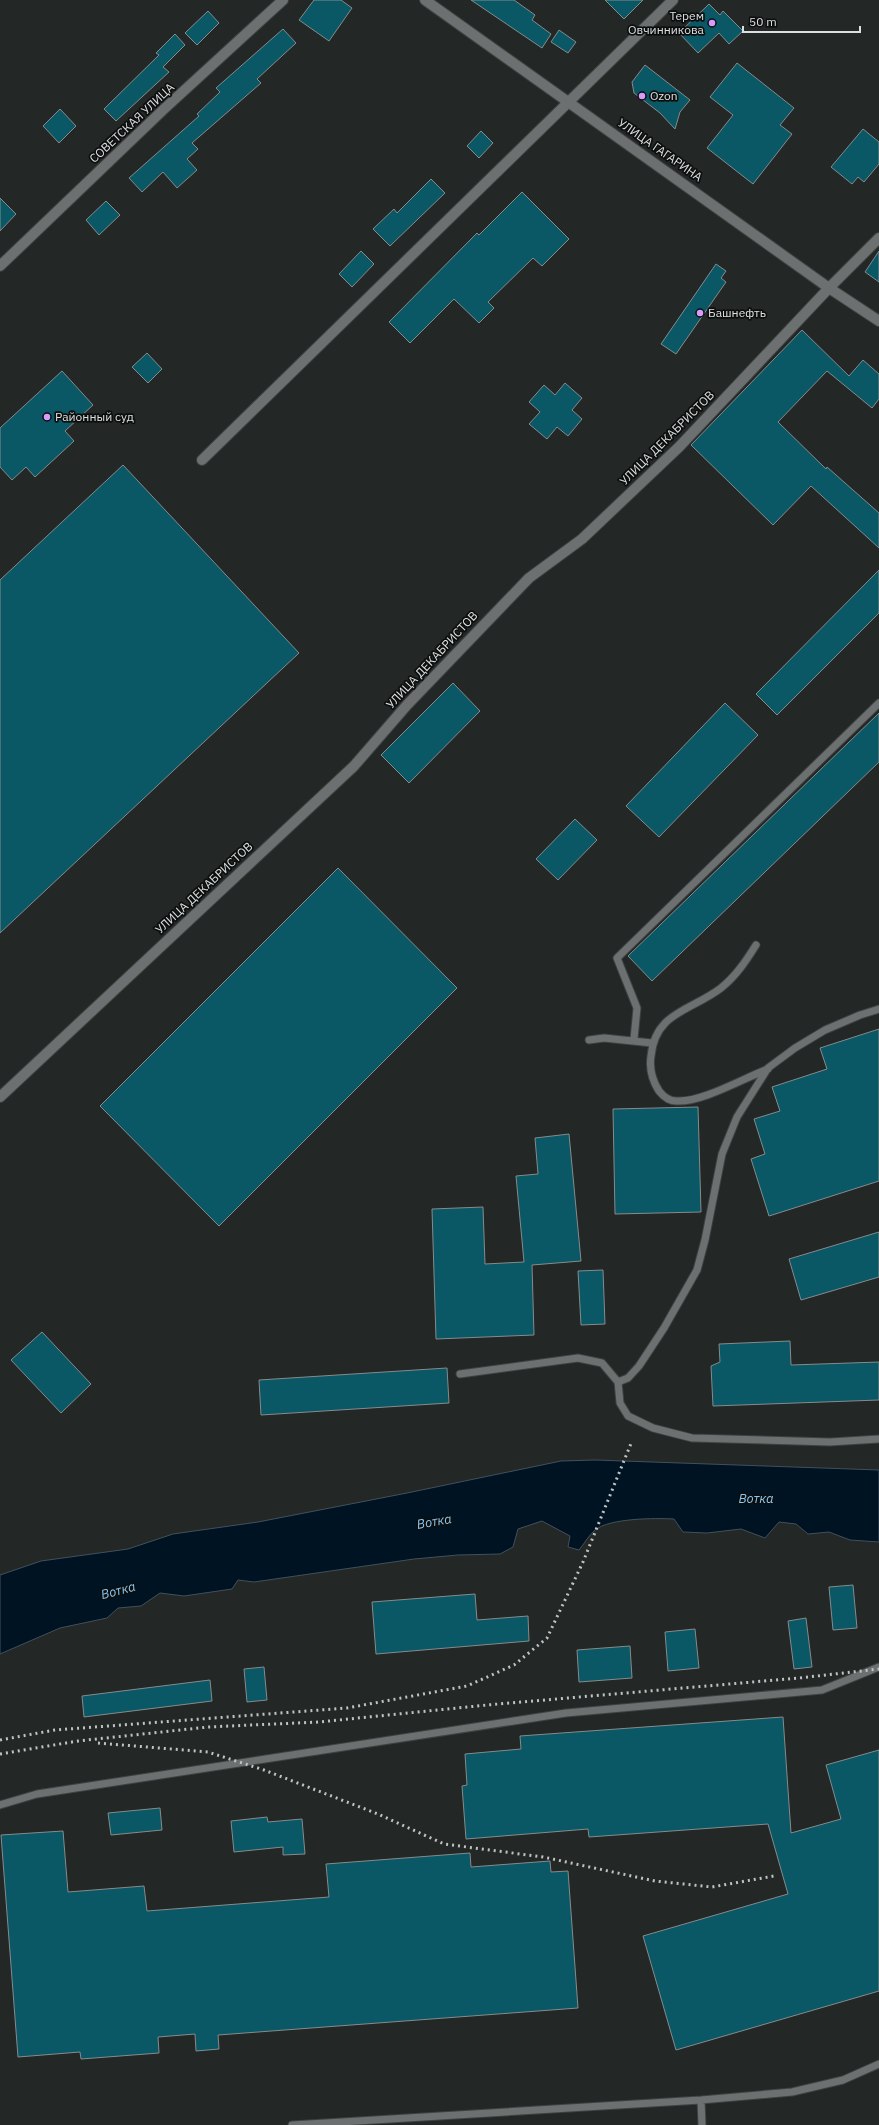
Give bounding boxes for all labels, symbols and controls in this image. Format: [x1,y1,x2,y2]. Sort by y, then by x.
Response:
place label: Терем Овчинникова [628,8,705,37]
scale bar [743,8,860,34]
text: 50 m [749,14,777,29]
marker: Терем Овчинникова [707,18,717,28]
street label: СОВЕТСКАЯ УЛИЦА [86,79,177,166]
place label: Ozon [650,88,677,103]
marker: Ozon [637,91,647,101]
street label: УЛИЦА ГАГАРИНА [615,115,706,185]
place label: Башнефть [708,305,766,320]
marker: Башнефть [695,308,705,318]
street label: УЛИЦА ДЕКАБРИСТОВ [616,387,717,488]
place label: Районный суд [55,409,134,424]
marker: Районный суд [42,412,52,422]
street label: УЛИЦА ДЕКАБРИСТОВ [383,608,481,711]
street label: УЛИЦА ДЕКАБРИСТОВ [152,839,256,937]
water label: Вотка [738,1490,774,1507]
water label: Вотка [415,1510,453,1533]
water label: Вотка [99,1578,137,1603]

